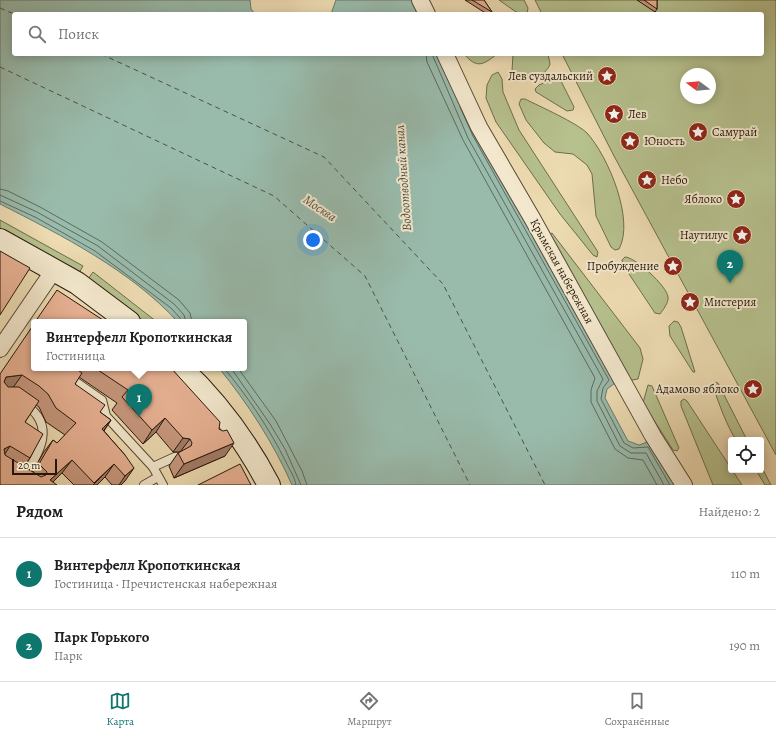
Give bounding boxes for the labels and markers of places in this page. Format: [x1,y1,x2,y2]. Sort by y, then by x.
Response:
place icon: Лев суздальский [596,65,618,87]
place label: Лев суздальский [508,68,593,84]
place icon: Лев [603,103,625,125]
place label: Лев [628,106,647,122]
place icon: Самурай [687,121,709,143]
place label: Самурай [712,124,757,140]
place icon: Юность [619,130,641,152]
place label: Юность [644,133,686,149]
place icon: Небо [636,169,658,191]
place label: Небо [661,172,688,188]
place icon: Яблоко [725,188,747,210]
place label: Яблоко [684,191,722,207]
place icon: Наутилус [731,224,753,246]
place label: Наутилус [680,227,728,243]
pin: 2 [717,250,743,283]
place icon: Пробуждение [662,255,684,277]
place label: Пробуждение [587,258,659,274]
place icon: Мистерия [679,291,701,313]
place label: Мистерия [704,294,756,310]
place icon: Адамово яблоко [742,378,764,400]
place label: Адамово яблоко [655,381,739,397]
pin: 1 [126,384,152,417]

